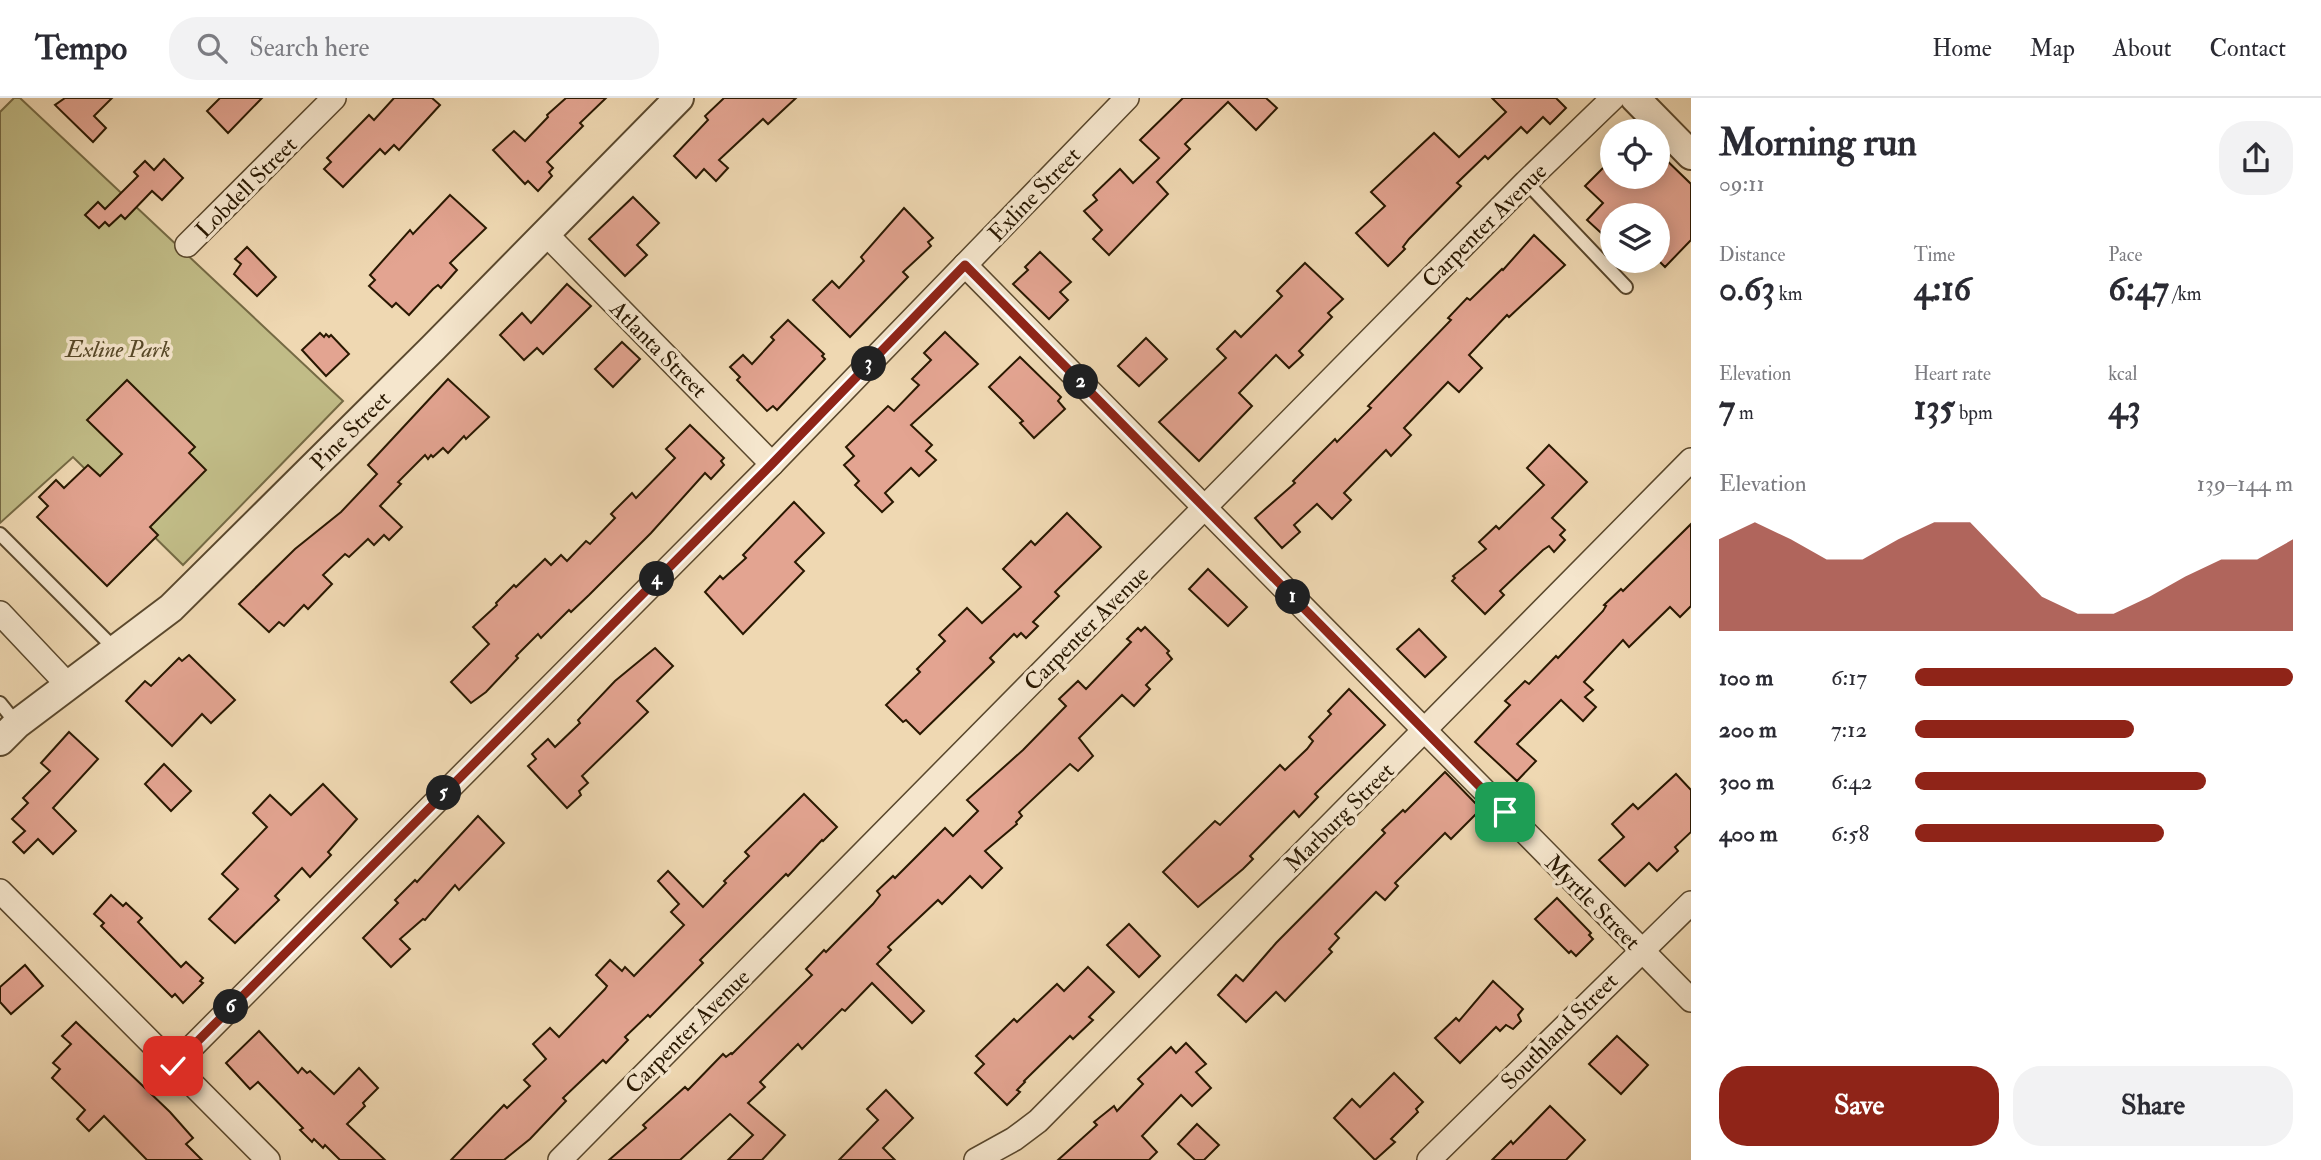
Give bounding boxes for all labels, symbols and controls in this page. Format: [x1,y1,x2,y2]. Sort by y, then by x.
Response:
search box [169,17,659,80]
text: Tempo [35,28,127,69]
icon: search [193,29,231,67]
text: Search here [249,32,369,64]
text: Home [1932,33,1992,64]
text: Map [2030,33,2075,64]
text: About [2113,33,2172,64]
text: Contact [2210,33,2286,64]
map controls [1600,119,1670,273]
button: locate [1600,119,1670,189]
text: Morning run [1719,119,1917,167]
button: share [2219,121,2293,195]
street label: Lobdell Street [189,130,303,244]
street label: Exline Street [982,141,1087,248]
street label: Carpenter Avenue [1416,157,1554,295]
text: 09:11 [1719,169,1765,198]
button: layers [1600,203,1670,273]
text: Distance [1719,243,1785,267]
text: Time [1914,243,1955,267]
text: Pace [2108,243,2142,267]
text: 0.63 [1719,267,1775,311]
text: 4:16 [1914,267,1971,311]
text: 6:47 [2108,267,2169,311]
text: km [1775,282,1803,306]
text: /km [2169,282,2201,306]
street label: Atlanta Street [603,294,714,404]
park label: Exline Park [64,335,170,364]
pin: 3 [852,346,886,382]
text: 3 [865,351,872,375]
text: Elevation [1719,362,1791,386]
text: Heart rate [1914,362,1991,386]
text: kcal [2108,362,2137,386]
pin: 2 [1064,364,1098,400]
text: 2 [1076,369,1085,393]
street label: Pine Street [304,385,397,477]
text: 7 [1719,386,1735,430]
text: 135 [1914,386,1955,430]
text: 43 [2108,386,2141,430]
text: m [1735,401,1754,425]
text: bpm [1955,401,1993,425]
text: Elevation [1719,469,1807,498]
text: 139–144 m [2197,469,2293,498]
street label: Carpenter Avenue [1018,560,1156,698]
pin: 4 [640,561,674,596]
text: 4 [651,566,662,590]
pin: 1 [1276,580,1310,614]
text: 1 [1289,584,1296,608]
text: 100 m [1719,663,1773,692]
text: 6:17 [1831,663,1867,692]
text: 200 m [1719,715,1777,744]
text: 7:12 [1831,715,1867,744]
street label: Marburg Street [1278,756,1400,878]
text: 300 m [1719,767,1774,796]
text: 6:42 [1831,767,1872,796]
pin: 5 [426,776,462,810]
text: 5 [439,780,448,804]
pin [1475,782,1535,842]
icon: arrive [1486,793,1524,831]
text: 400 m [1719,819,1778,848]
text: 6:58 [1831,819,1869,848]
street label: Myrtle Street [1539,848,1647,956]
street label: Carpenter Avenue [619,963,757,1101]
street label: Southland Street [1495,967,1624,1096]
pin: 6 [214,990,248,1024]
text: 6 [226,994,235,1018]
pin [143,1036,203,1096]
icon: check [154,1047,192,1085]
button: Save [1719,1066,1999,1146]
button: Share [2013,1066,2293,1146]

